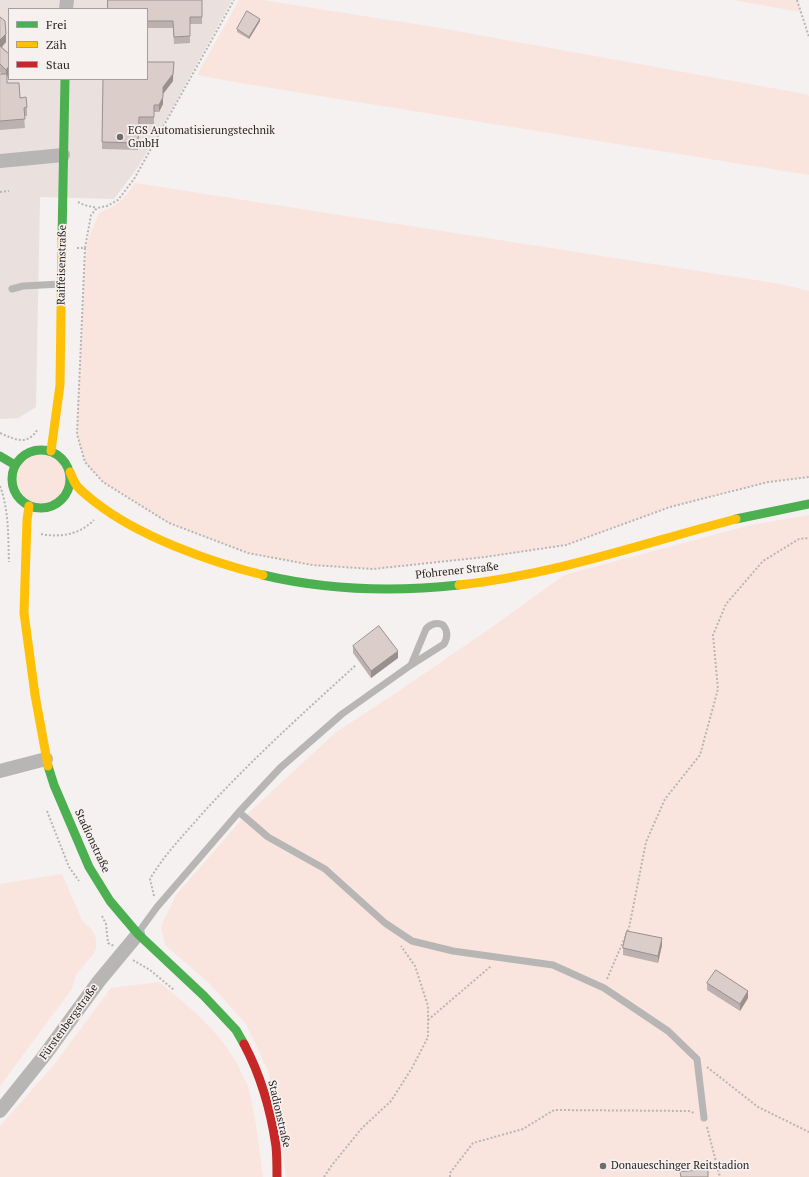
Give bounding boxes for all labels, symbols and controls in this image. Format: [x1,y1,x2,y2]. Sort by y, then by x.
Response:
legend [8,8,148,80]
text: Frei [46,17,67,32]
text: Zäh [46,37,66,52]
text: Stau [46,57,70,72]
place label: EGS Automatisierungstechnik GmbH [128,124,275,150]
marker: EGS Automatisierungstechnik GmbH [115,132,125,142]
street label: Raiffeisenstraße [55,225,69,305]
street label: Pfohrener Straße [415,560,499,582]
street label: Stadionstraße [71,807,113,875]
street label: Fürstenbergstraße [37,982,101,1062]
street label: Stadionstraße [265,1079,293,1149]
place label: Donaueschinger Reitstadion [611,1159,749,1173]
marker: Donaueschinger Reitstadion [598,1161,608,1171]

